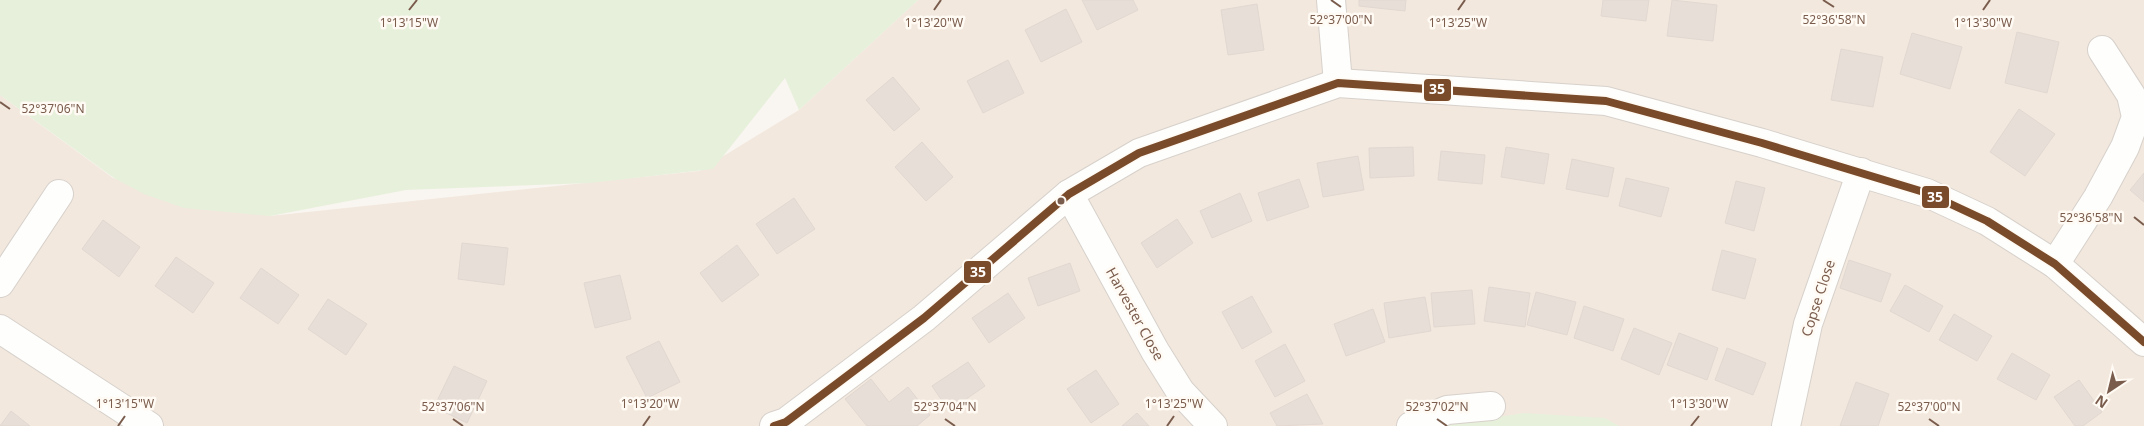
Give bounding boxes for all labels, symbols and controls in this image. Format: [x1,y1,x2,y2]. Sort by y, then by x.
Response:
text: 52°37'00"N [1309,11,1373,28]
text: 52°36'58"N [1802,11,1866,28]
text: 1°13'15"W [380,14,438,31]
text: 1°13'20"W [905,14,963,31]
text: 1°13'25"W [1429,14,1487,31]
text: 1°13'30"W [1954,14,2012,31]
line badge: 35 [1423,78,1452,102]
text: 35 [1429,79,1445,98]
text: 52°37'06"N [21,100,85,117]
line badge: 35 [1921,185,1950,209]
text: 35 [1927,187,1943,206]
unlabelled marker [1056,196,1066,206]
text: 52°36'58"N [2059,209,2123,226]
street label: Copse Close [1796,257,1839,339]
line badge: 35 [963,260,992,284]
text: 35 [970,262,986,281]
street label: Harvester Close [1102,264,1169,364]
north arrow [2084,366,2134,416]
text: N [2091,391,2111,413]
text: 1°13'15"W [96,395,154,412]
text: 1°13'20"W [621,395,679,412]
text: 1°13'25"W [1145,395,1203,412]
text: 1°13'30"W [1670,395,1728,412]
text: 52°37'06"N [421,398,485,415]
text: 52°37'04"N [913,398,977,415]
text: 52°37'02"N [1405,398,1469,415]
text: 52°37'00"N [1897,398,1961,415]

